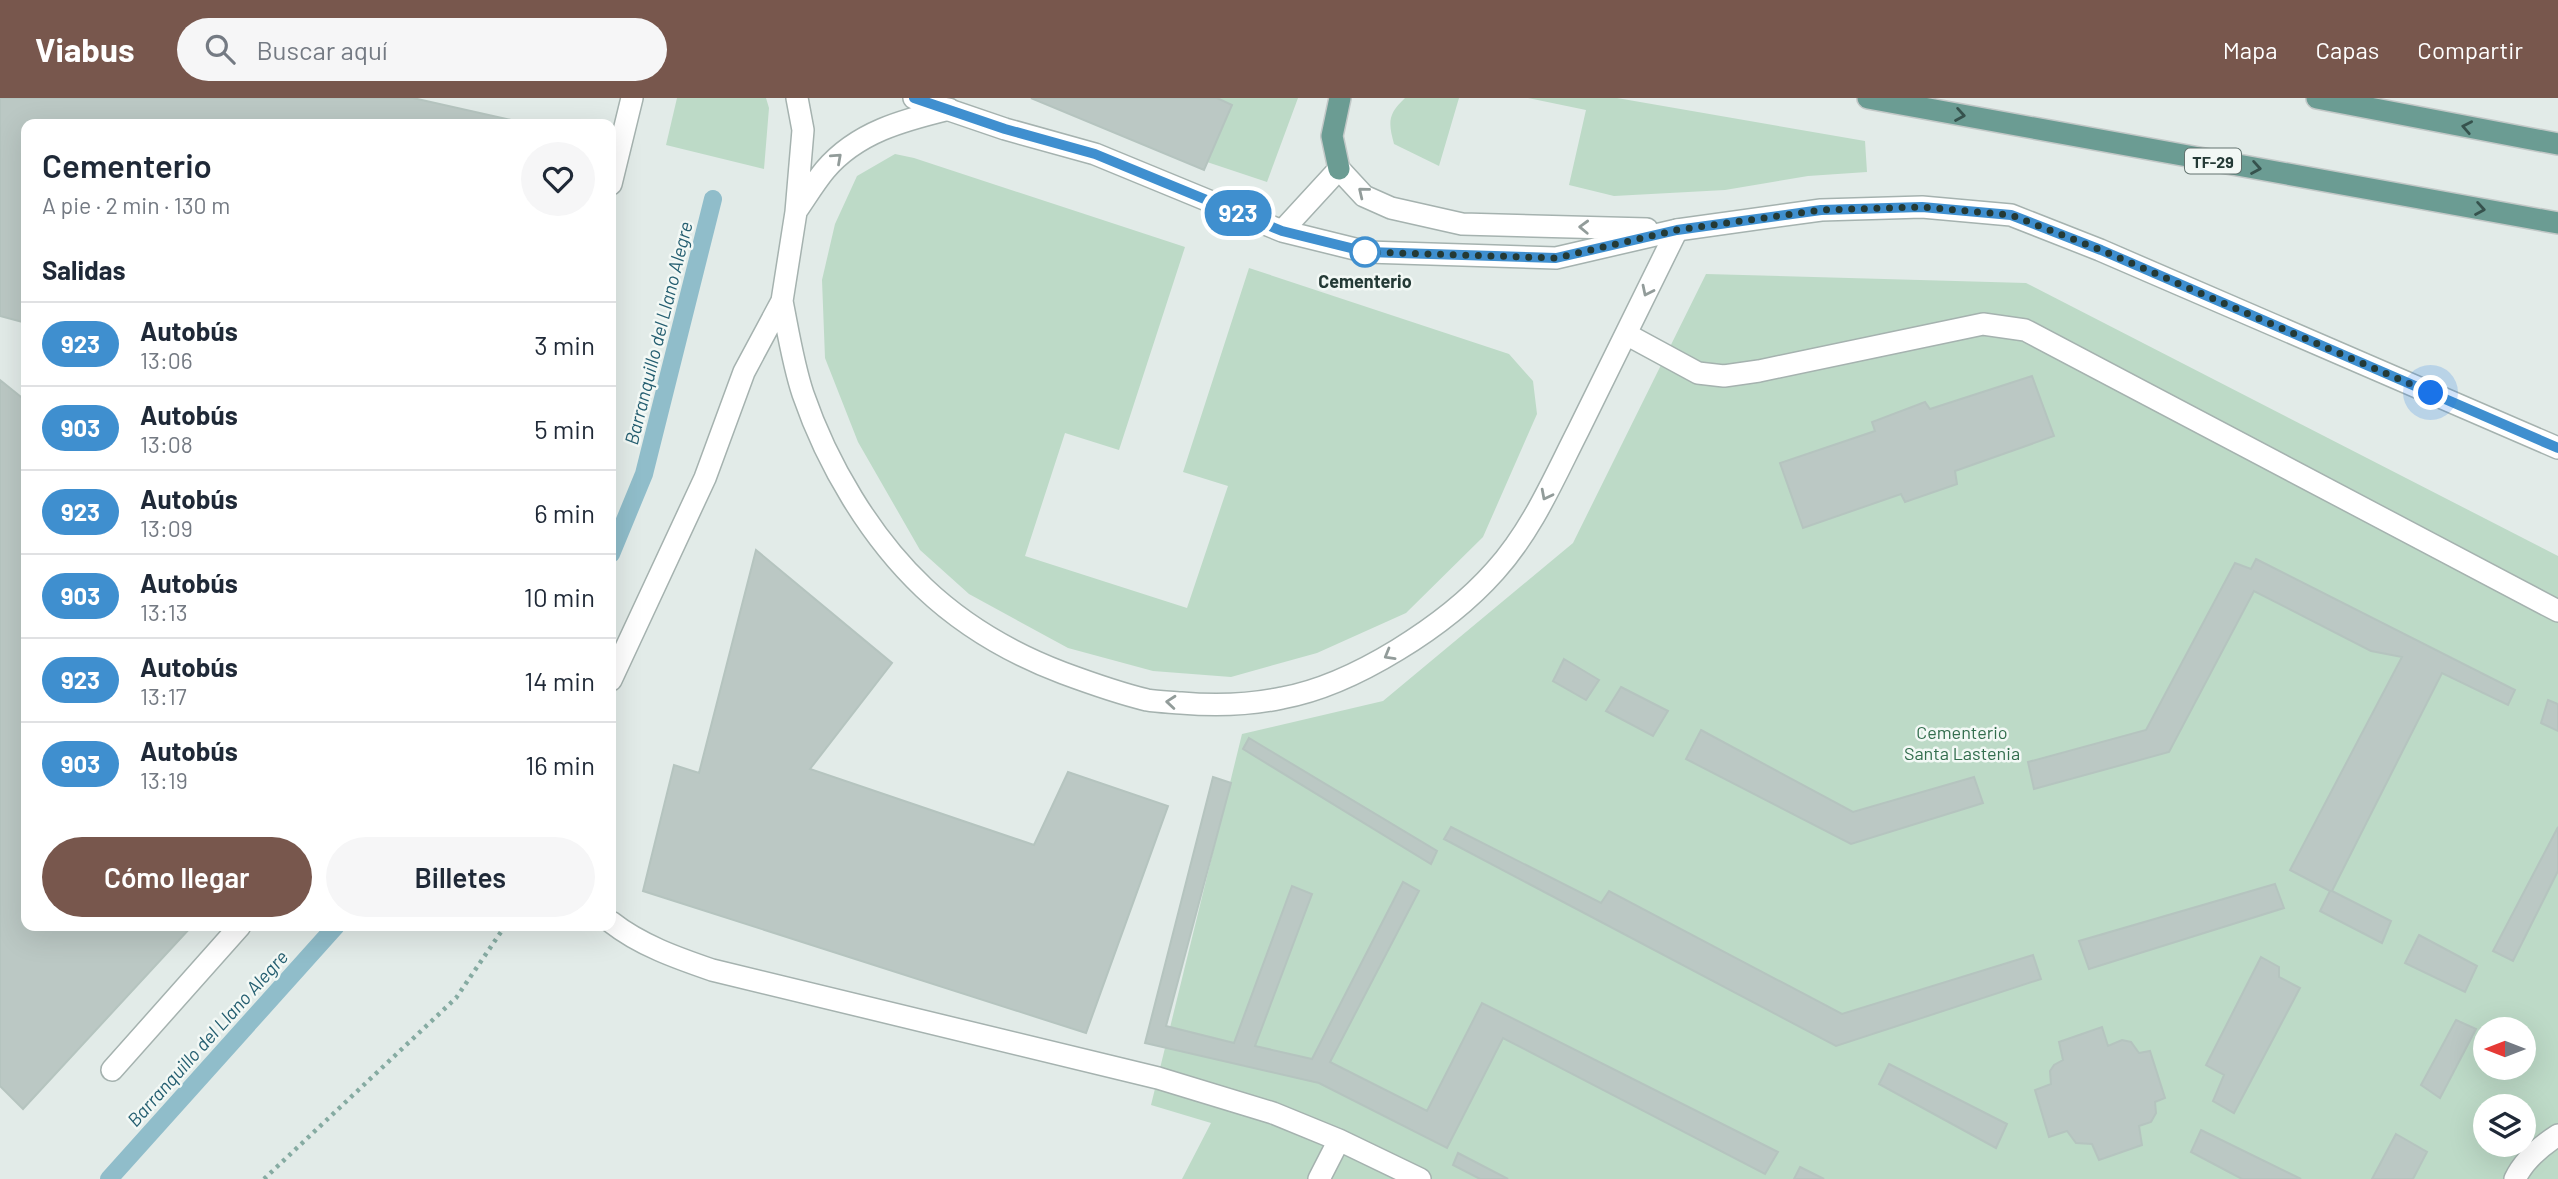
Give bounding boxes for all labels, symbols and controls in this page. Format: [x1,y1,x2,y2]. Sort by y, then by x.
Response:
search box [177,18,667,81]
text: Viabus [35,29,135,69]
icon: search [201,30,239,68]
text: Buscar aquí [257,34,388,65]
text: Mapa [2223,35,2278,64]
text: Capas [2316,35,2379,64]
text: Compartir [2417,35,2523,64]
one-way arrow [1954,106,1966,121]
one-way arrow [2461,120,2473,135]
button: heart [521,142,595,216]
text: Cementerio [42,145,212,185]
road number: TF-29 [2185,148,2241,174]
one-way arrow [829,154,842,166]
one-way arrow [2250,160,2262,175]
one-way arrow [1358,187,1371,200]
line badge: 923 [1198,190,1278,236]
text: A pie · 2 min · 130 m [42,191,230,219]
text: 923 [1219,198,1257,227]
one-way arrow [2474,201,2486,216]
water label: Barranquillo del Llano Alegre [619,219,697,447]
one-way arrow [1578,220,1589,235]
marker: Cementerio [1350,237,1380,267]
text: Salidas [42,254,126,285]
place label: Cementerio [1318,270,1412,292]
one-way arrow [1641,284,1655,296]
text: Autobús [140,315,238,346]
text: 923 [61,329,100,358]
text: 3 min [534,329,595,360]
text: 13:06 [140,346,193,374]
your location [2413,375,2448,410]
text: Autobús [140,399,238,430]
text: 903 [61,413,100,442]
text: 5 min [534,413,595,444]
text: 13:08 [140,430,193,458]
text: Autobús [140,483,238,514]
one-way arrow [1540,488,1554,500]
text: 923 [61,497,100,526]
text: 6 min [534,497,595,528]
text: 13:09 [140,514,193,542]
text: Autobús [140,567,238,598]
text: 903 [61,581,100,610]
text: 10 min [524,581,595,612]
text: 13:13 [140,598,188,626]
one-way arrow [1384,647,1396,660]
text: Autobús [140,651,238,682]
text: 923 [61,665,100,694]
text: 14 min [524,665,595,696]
text: 13:17 [140,682,187,710]
one-way arrow [1165,695,1176,710]
park label: Cementerio Santa Lastenia [1904,721,2020,764]
text: Autobús [140,735,238,766]
text: 903 [61,749,100,778]
text: 16 min [525,749,595,780]
text: 13:19 [140,766,188,794]
button: Cómo llegar [42,837,312,917]
button: Billetes [326,837,595,917]
water label: Barranquillo del Llano Alegre [122,945,292,1131]
north arrow [2473,1017,2536,1080]
map controls [2473,1017,2536,1157]
button: layers [2473,1094,2536,1157]

